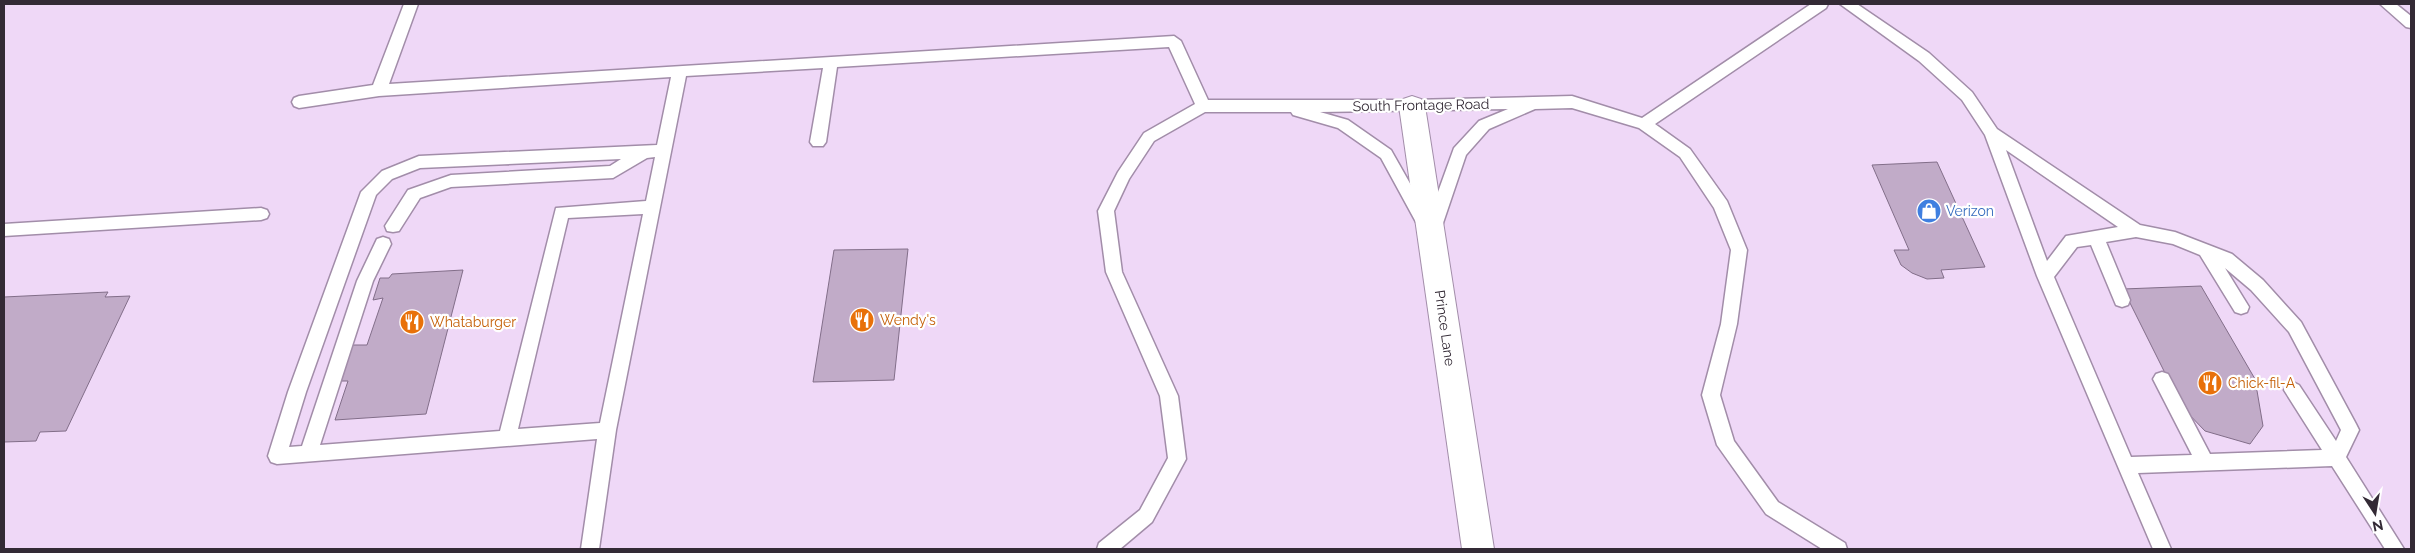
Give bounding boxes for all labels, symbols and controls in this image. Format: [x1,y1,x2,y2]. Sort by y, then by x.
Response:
street label: South Frontage Road [1353,96,1489,114]
shop icon: Verizon [1916,198,1942,224]
place label: Verizon [1946,203,1994,219]
street label: Prince Lane [1432,289,1458,367]
restaurant icon: Wendy's [849,307,875,333]
restaurant icon: Whataburger [399,309,425,335]
place label: Wendy's [880,312,936,328]
place label: Whataburger [430,314,516,330]
restaurant icon: Chick-fil-A [2197,370,2223,396]
place label: Chick-fil-A [2228,375,2296,391]
north arrow [2350,488,2400,538]
text: N [2371,517,2385,535]

